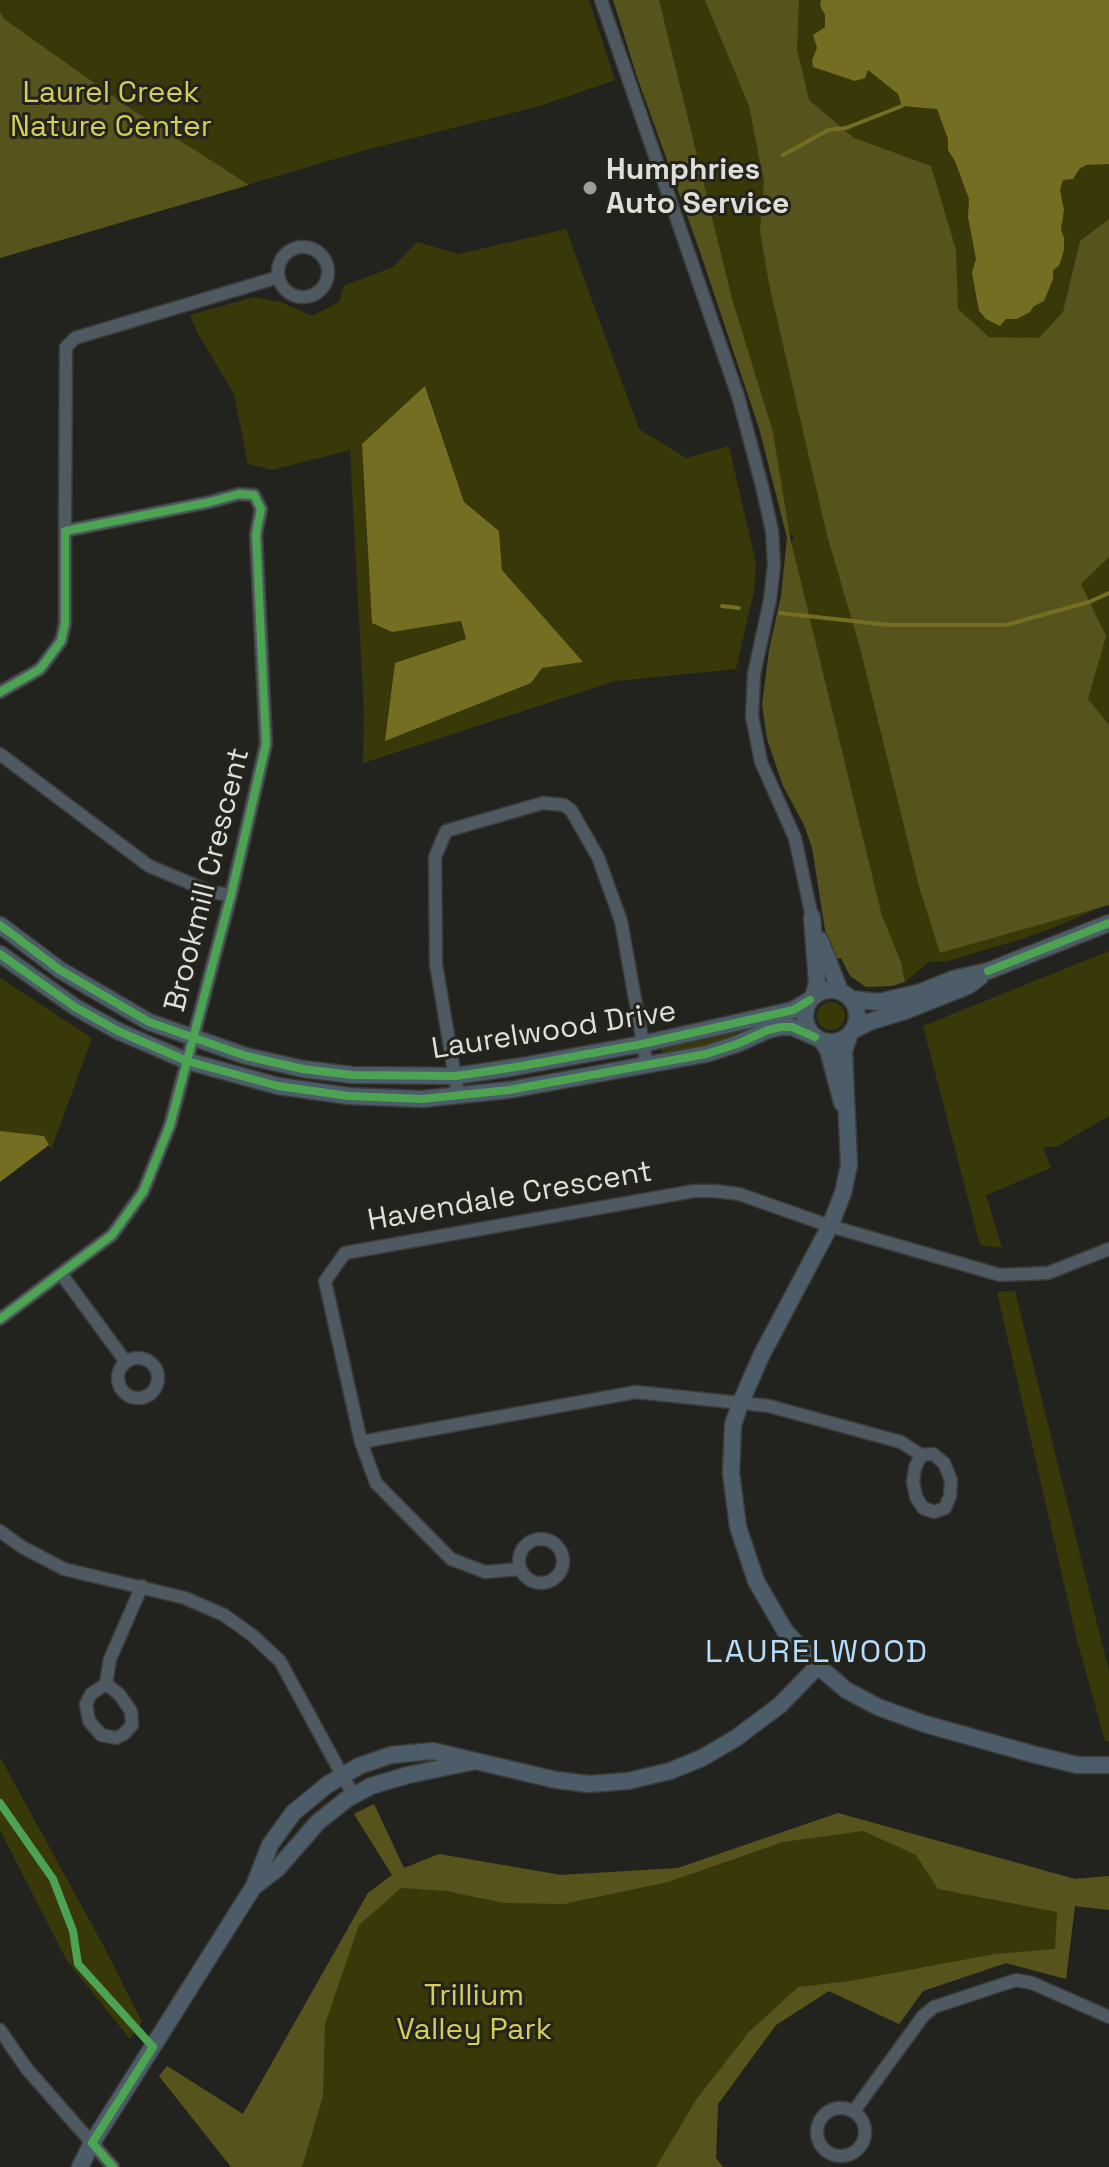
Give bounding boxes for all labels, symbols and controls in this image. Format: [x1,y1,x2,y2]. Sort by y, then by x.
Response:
park label: Laurel Creek Nature Center [10,76,212,146]
place label: Humphries Auto Service [606,153,789,224]
marker: Humphries Auto Service [581,179,599,197]
street label: Brookmill Crescent [158,744,258,1016]
street label: Laurelwood Drive [429,994,679,1068]
street label: Havendale Crescent [365,1154,655,1240]
district label: LAURELWOOD [705,1634,929,1672]
park label: Trillium Valley Park [396,1979,552,2050]

